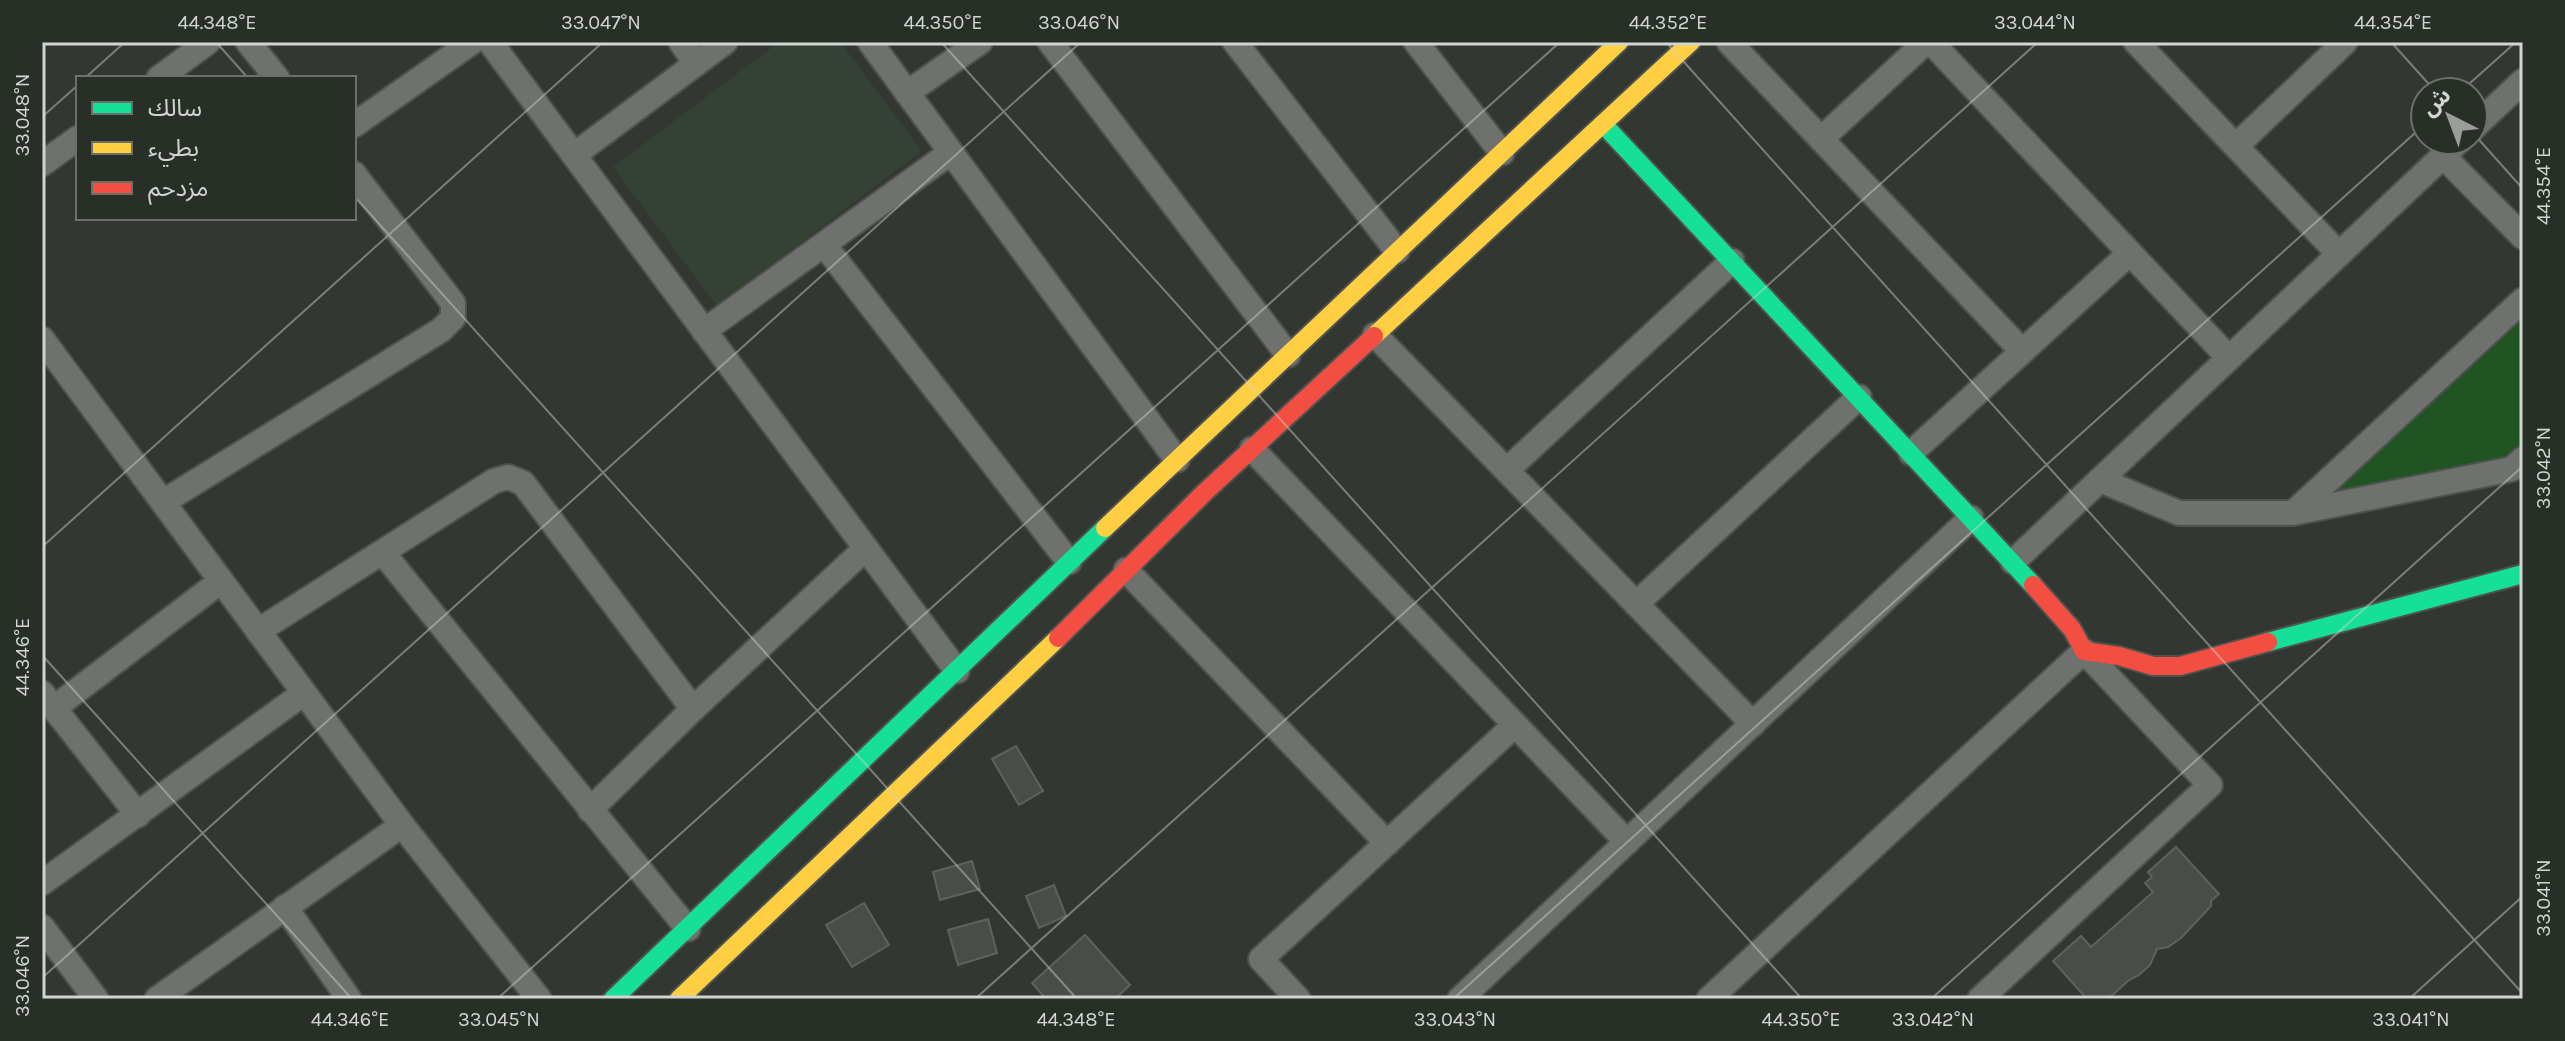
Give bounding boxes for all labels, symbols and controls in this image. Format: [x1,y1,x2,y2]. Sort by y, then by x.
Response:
text: 44.348°E [177,11,257,34]
text: 33.047°N [561,11,641,34]
text: 44.350°E [904,11,982,34]
text: 33.046°N [1038,11,1120,34]
text: 44.352°E [1629,11,1707,34]
text: 33.044°N [1994,11,2076,34]
text: 44.354°E [2354,11,2432,34]
text: 33.048°N [11,73,34,157]
legend [76,76,356,220]
north arrow [2409,76,2489,156]
text: ش [2416,82,2456,122]
text: سالك [148,94,202,122]
text: بطيء [148,134,199,167]
text: 44.354°E [2532,147,2555,225]
text: مزدحم [148,174,208,205]
text: 33.042°N [2532,427,2555,509]
text: 44.346°E [11,618,34,696]
text: 33.041°N [2532,859,2555,937]
text: 33.046°N [11,935,34,1017]
text: 44.346°E [311,1008,389,1031]
text: 33.045°N [458,1008,540,1031]
text: 44.348°E [1036,1008,1116,1031]
text: 33.043°N [1414,1008,1496,1031]
text: 44.350°E [1762,1008,1840,1031]
text: 33.042°N [1892,1008,1974,1031]
text: 33.041°N [2372,1008,2450,1031]

